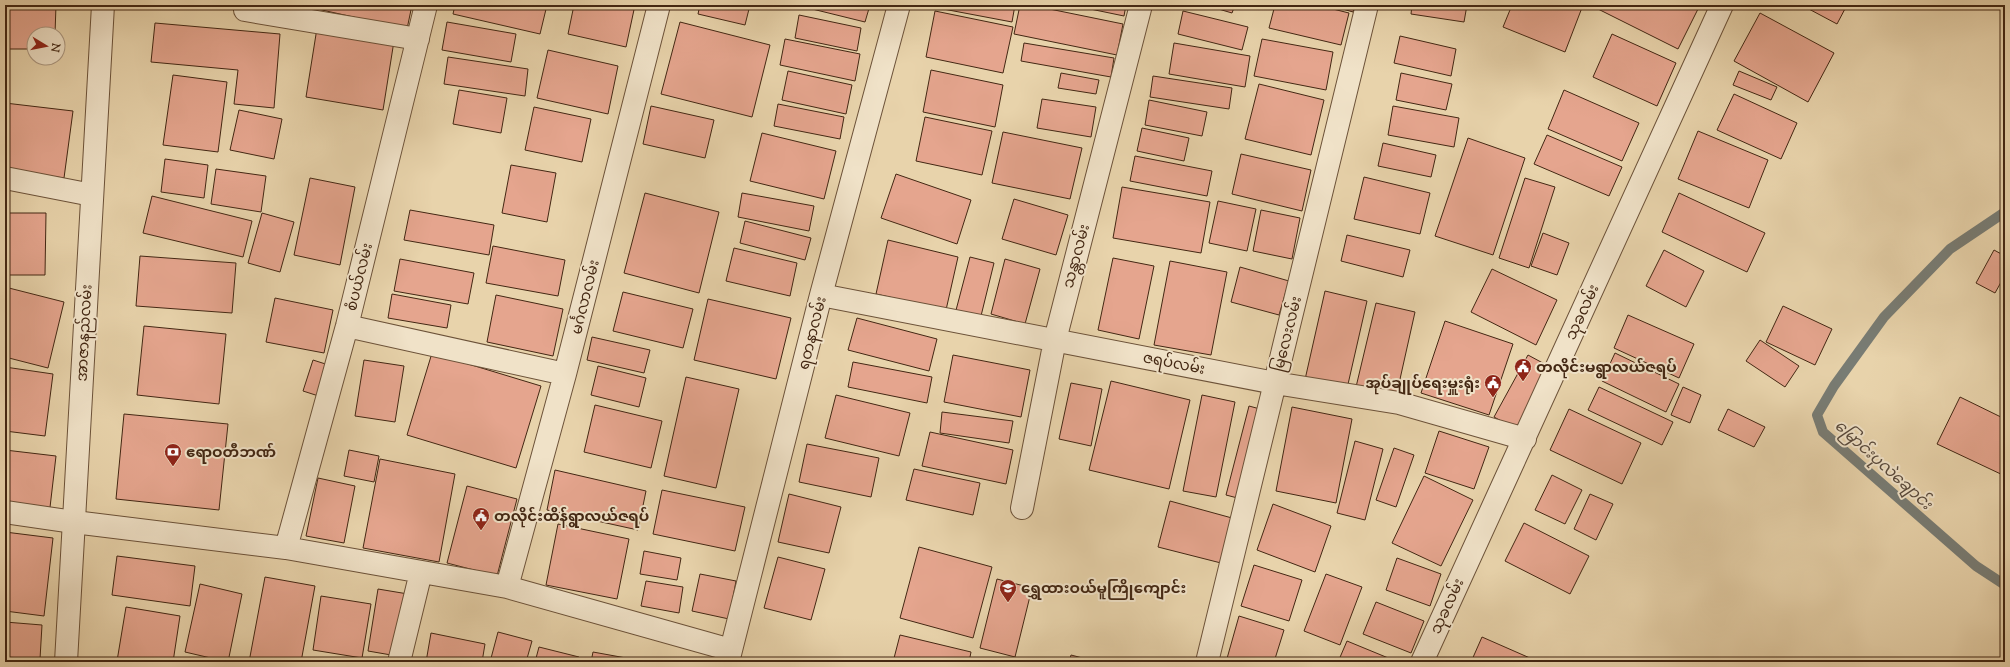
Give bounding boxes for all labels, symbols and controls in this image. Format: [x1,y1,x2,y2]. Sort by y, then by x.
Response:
north arrow [26,26,66,66]
text: N [46,41,64,53]
street label: သန္တာလမ်း [1058,222,1096,291]
street label: စံပယ်လမ်း [341,241,379,314]
street label: မင်္ဂလာလမ်း [566,258,606,337]
street label: သုခလမ်း [1560,281,1605,344]
street label: အာဇာနည်လမ်း [71,284,99,382]
street label: ရတနာလမ်း [793,294,833,372]
street label: မြလေးလမ်း [1268,294,1308,374]
street label: ဇရပ်လမ်း [1141,347,1207,381]
public building icon: တလိုင်းမရွာလယ်ဇရပ် [1513,357,1533,382]
place label: တလိုင်းမရွာလယ်ဇရပ် [1536,357,1677,379]
place label: အုပ်ချုပ်ရေးမှူးရုံး [1366,373,1480,395]
public building icon: အုပ်ချုပ်ရေးမှူးရုံး [1483,373,1503,398]
water label: မြောင်းပုလဲချောင်း [1828,414,1939,517]
bank icon: ဧရာဝတီဘဏ် [163,442,183,467]
place label: ဧရာဝတီဘဏ် [186,442,276,464]
public building icon: တလိုင်းထိန်ရွာလယ်ဇရပ် [471,506,491,531]
place label: တလိုင်းထိန်ရွာလယ်ဇရပ် [494,506,649,528]
street label: သုခလမ်း [1425,575,1470,638]
school or university icon: ရွှေထားဝယ်မူကြိုကျောင်း [998,578,1018,603]
place label: ရွှေထားဝယ်မူကြိုကျောင်း [1021,578,1186,600]

